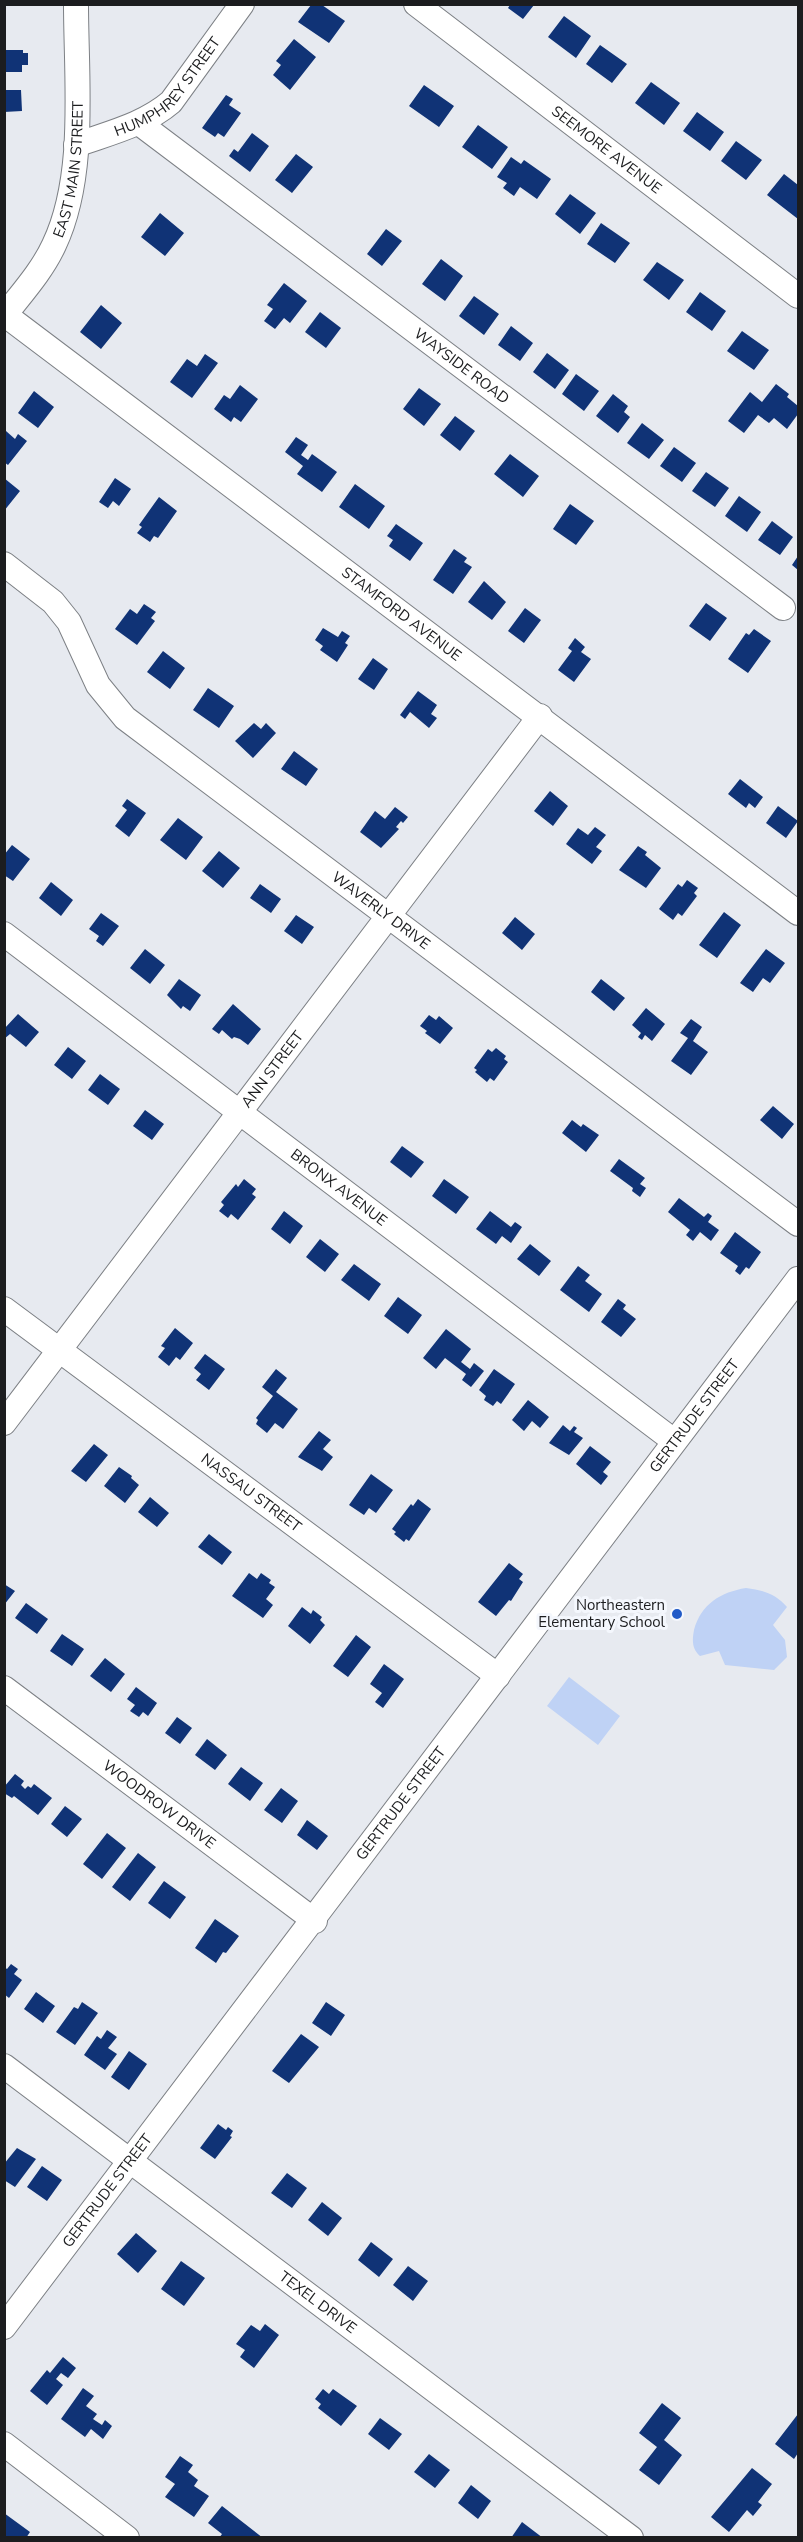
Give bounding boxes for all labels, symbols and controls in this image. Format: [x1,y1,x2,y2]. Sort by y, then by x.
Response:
street label: HUMPHREY STREET [111,33,225,141]
street label: EAST MAIN STREET [48,101,88,241]
street label: SEEMORE AVENUE [547,101,666,198]
street label: WAYSIDE ROAD [410,324,513,408]
street label: STAMFORD AVENUE [338,562,466,666]
street label: WAVERLY DRIVE [328,867,434,954]
street label: ANN STREET [237,1027,308,1112]
street label: BRONX AVENUE [286,1144,391,1231]
street label: GERTRUDE STREET [645,1355,744,1477]
street label: NASSAU STREET [197,1449,306,1537]
place label: Northeastern Elementary School [538,1595,666,1632]
marker: Northeastern Elementary School [670,1607,684,1621]
street label: GERTRUDE STREET [351,1742,450,1864]
street label: WOODROW DRIVE [99,1755,220,1853]
street label: GERTRUDE STREET [58,2130,157,2252]
street label: TEXEL DRIVE [275,2267,361,2338]

